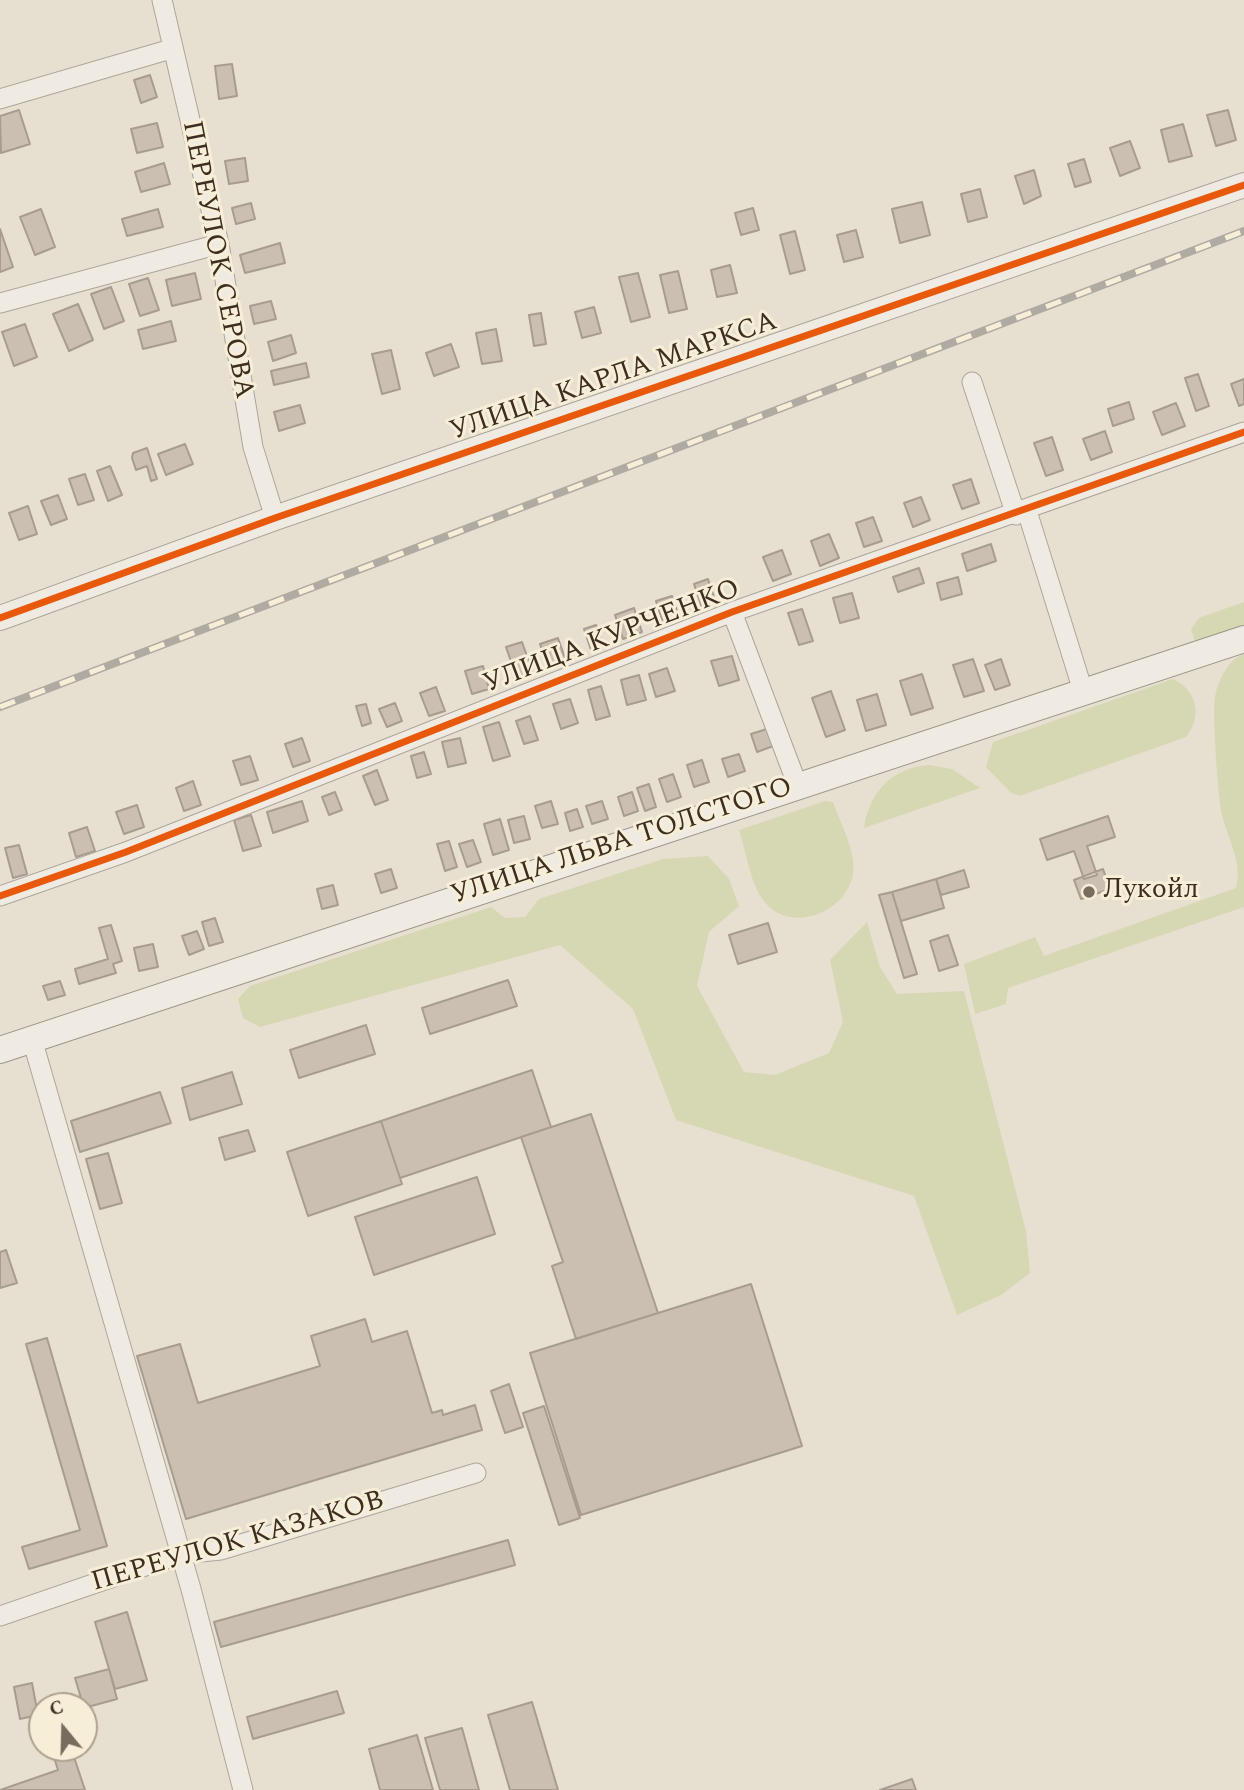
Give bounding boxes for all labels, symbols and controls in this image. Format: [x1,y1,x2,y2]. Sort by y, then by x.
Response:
street label: ПЕРЕУЛОК СЕРОВА [173,118,259,402]
street label: УЛИЦА КАРЛА МАРКСА [446,306,782,450]
street label: УЛИЦА КУРЧЕНКО [479,574,745,702]
street label: УЛИЦА ЛЬВА ТОЛСТОГО [447,772,797,914]
place label: Лукойл [1103,875,1199,909]
marker: Лукойл [1081,884,1097,900]
street label: ПЕРЕУЛОК КАЗАКОВ [88,1485,388,1601]
north arrow [28,1692,98,1762]
text: С [46,1693,68,1724]

